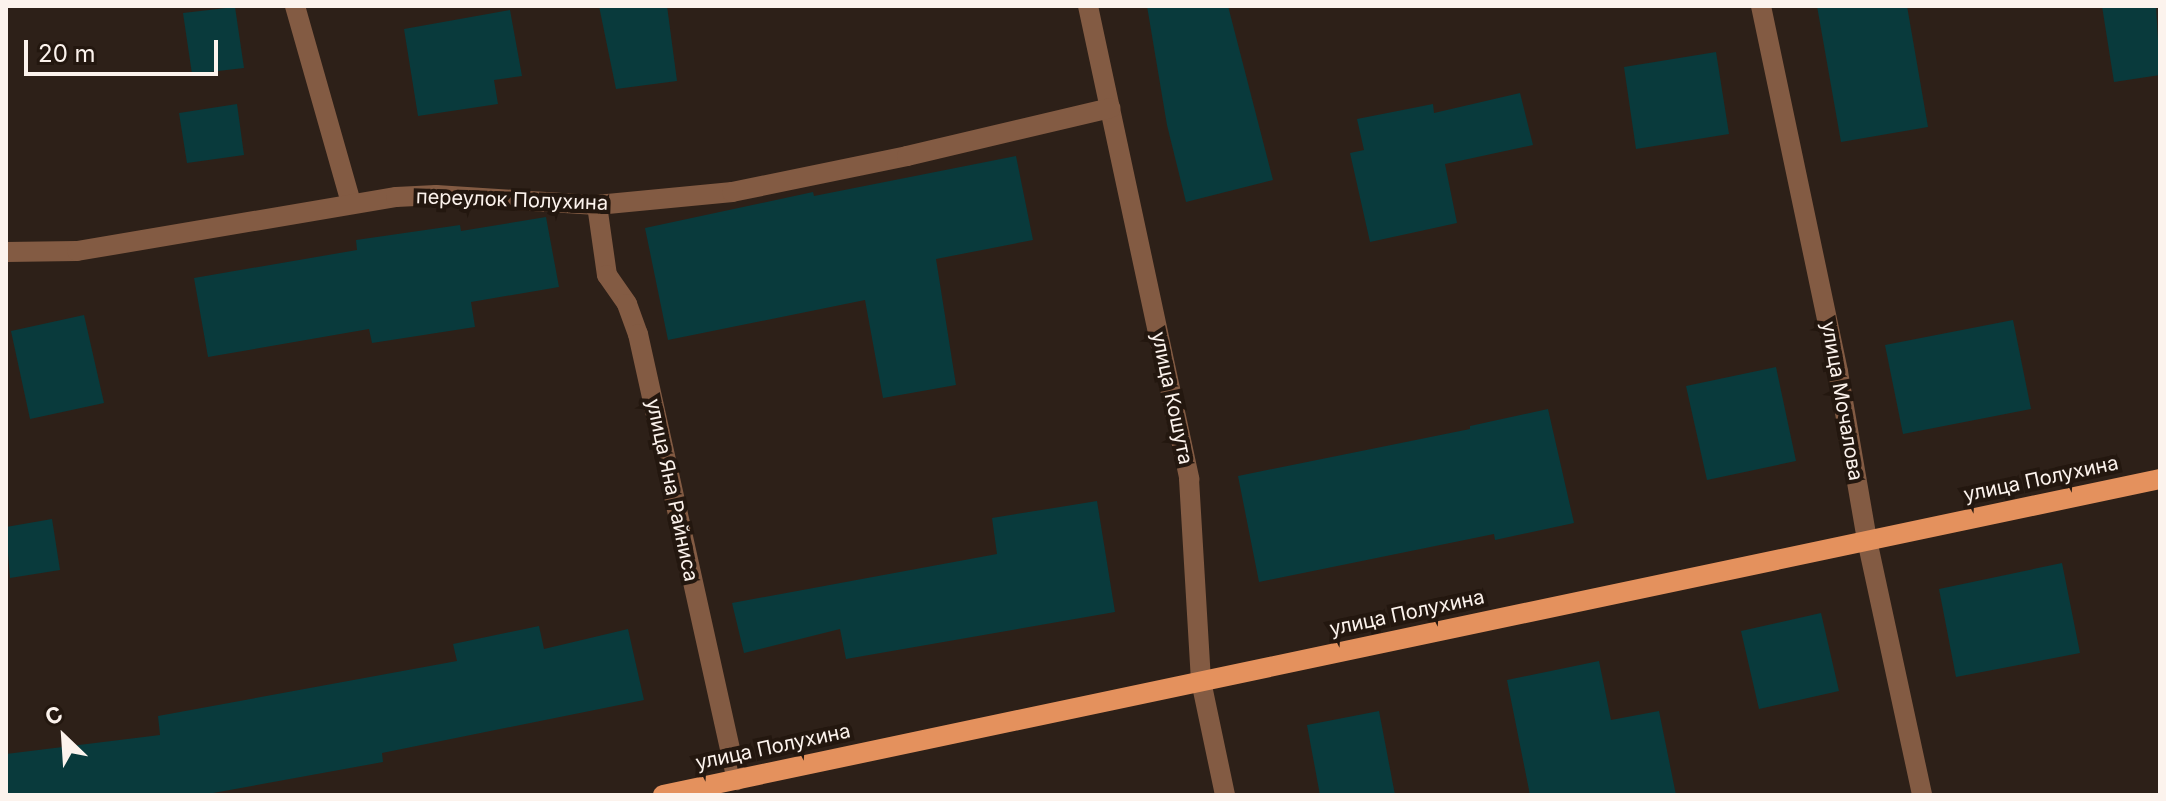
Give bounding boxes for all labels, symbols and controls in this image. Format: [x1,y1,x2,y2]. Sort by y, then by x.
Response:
scale bar [28,24,222,74]
text: 20 m [38,39,96,68]
street label: переулок Полухина [415,185,609,215]
street label: улица Мочалова [1816,319,1868,483]
street label: улица Кошута [1146,329,1198,467]
street label: улица Яна Райниса [641,396,703,584]
street label: улица Полухина [1961,451,2121,507]
street label: улица Полухина [1327,585,1487,641]
north arrow [24,697,104,777]
text: С [41,700,67,730]
street label: улица Полухина [693,719,853,775]

